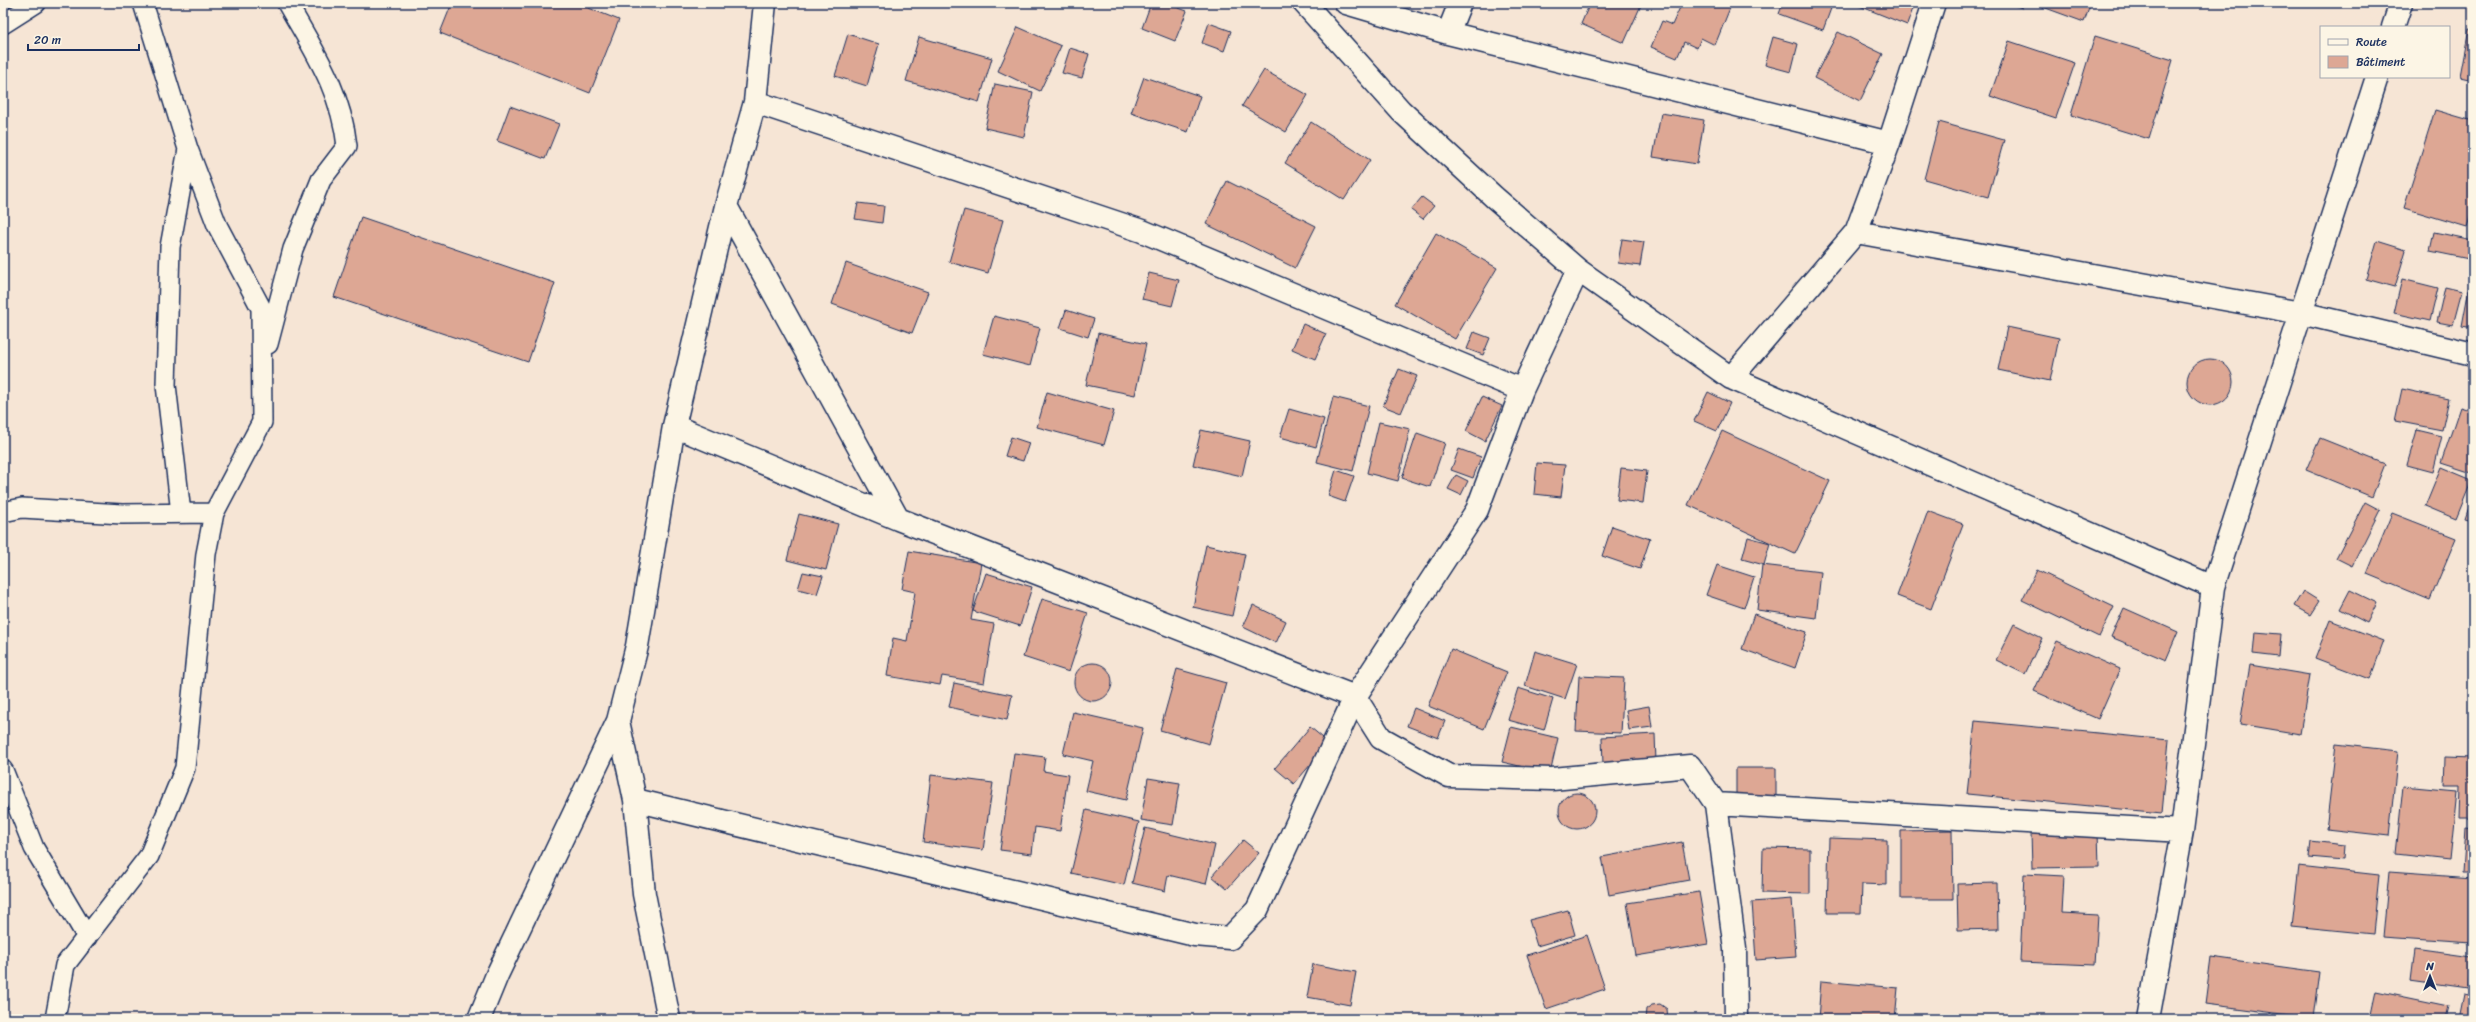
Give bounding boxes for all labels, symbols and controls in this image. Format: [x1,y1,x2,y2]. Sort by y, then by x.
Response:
scale bar [28,26,139,52]
legend [2320,26,2450,78]
text: 20 m [34,29,61,51]
text: Route [2356,31,2387,53]
text: Bâtiment [2356,51,2405,73]
north arrow [2410,956,2450,996]
text: N [2425,957,2434,976]

